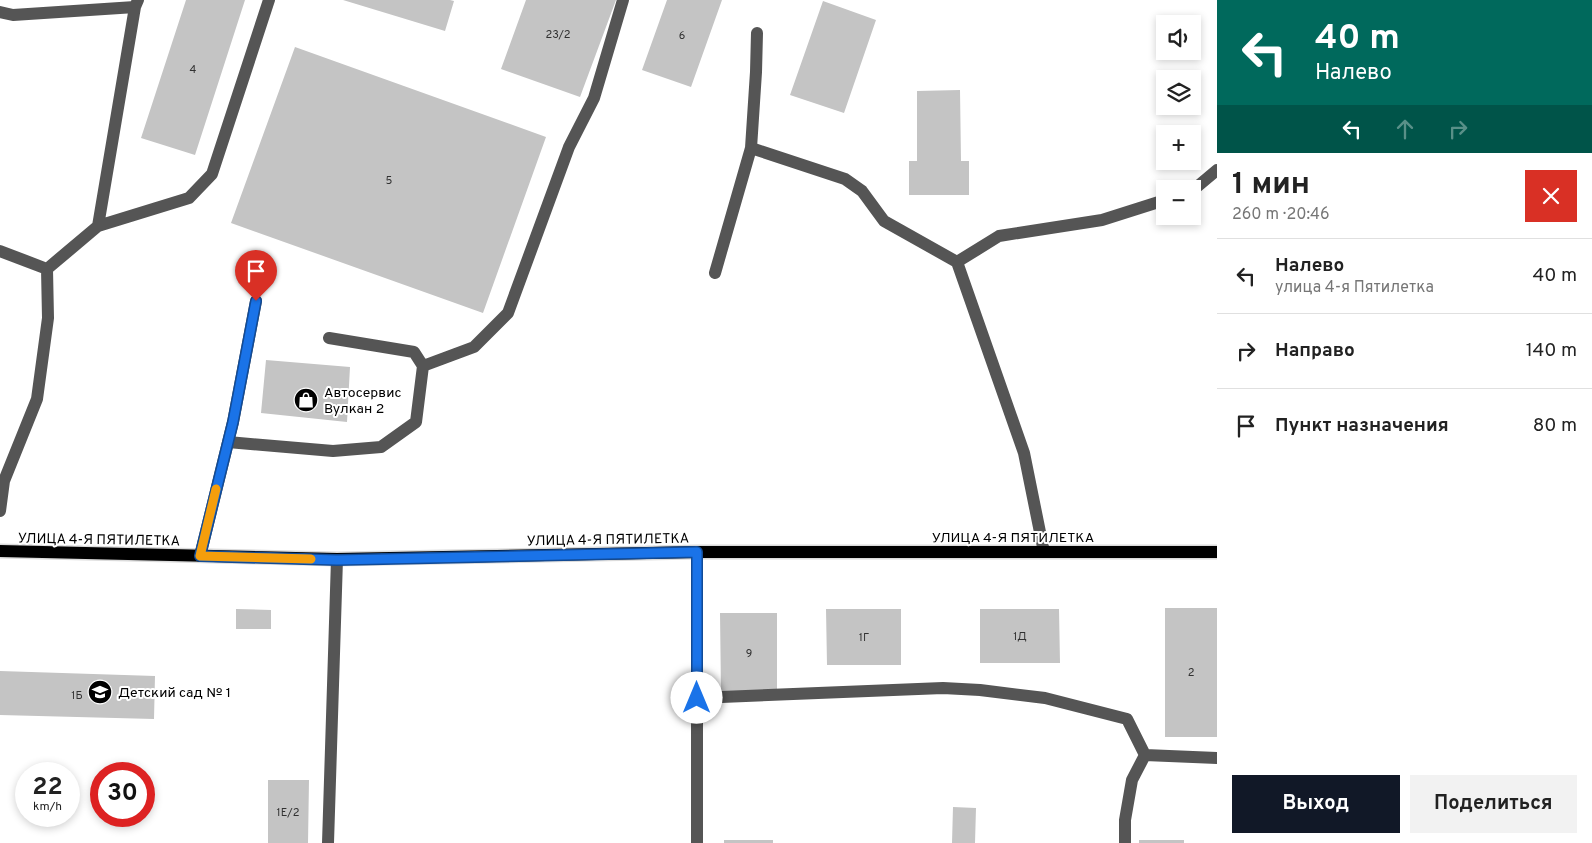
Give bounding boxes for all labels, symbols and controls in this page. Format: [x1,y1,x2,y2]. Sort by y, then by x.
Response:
map controls [1156,15,1201,225]
button: sound [1156,15,1201,60]
text: 40 m [1315,17,1400,61]
icon: left [1232,20,1297,85]
house number: 23/2 [545,28,571,42]
house number: 6 [679,29,685,43]
text: Налево [1315,60,1392,87]
house number: 4 [190,63,197,77]
button: layers [1156,70,1201,115]
icon: left [1338,115,1366,143]
icon: ahead [1391,115,1419,143]
icon: right [1444,115,1472,143]
button: + [1156,125,1201,170]
text: 1 мин [1232,167,1310,204]
button: close [1525,170,1577,222]
house number: 5 [386,174,393,188]
button: − [1156,180,1201,225]
text: 260 m · 20:46 [1232,205,1330,225]
pin [235,250,277,301]
text: Налево [1275,254,1344,278]
icon: arrive [242,257,270,285]
icon: left [1232,262,1260,290]
text: 40 m [1532,264,1577,288]
text: улица 4-я Пятилетка [1275,278,1434,298]
icon: right [1232,337,1260,365]
text: Направо [1275,339,1355,363]
text: 140 m [1526,339,1577,363]
place label: Автосервис Вулкан 2 [324,385,401,418]
shop icon: Автосервис Вулкан 2 [293,387,319,413]
icon: arrive [1232,412,1260,440]
text: Пункт назначения [1275,414,1449,438]
text: 80 m [1533,414,1577,438]
street label: УЛИЦА 4-Я ПЯТИЛЕТКА [932,530,1094,547]
street label: УЛИЦА 4-Я ПЯТИЛЕТКА [18,531,180,550]
street label: УЛИЦА 4-Я ПЯТИЛЕТКА [527,531,689,550]
house number: 1Д [1013,630,1027,644]
house number: 1Г [859,631,869,645]
house number: 9 [746,647,752,661]
house number: 2 [1188,666,1194,680]
position arrow [670,671,722,723]
school or university icon: Детский сад № 1 [87,679,113,705]
place label: Детский сад № 1 [118,685,231,702]
house number: 1Б [71,689,83,703]
speed limit sign: 30 [90,762,155,827]
text: 22 [32,772,63,804]
button: Выход [1232,775,1400,833]
button: Поделиться [1410,775,1577,833]
text: km/h [33,799,62,815]
house number: 1Е/2 [277,806,299,820]

